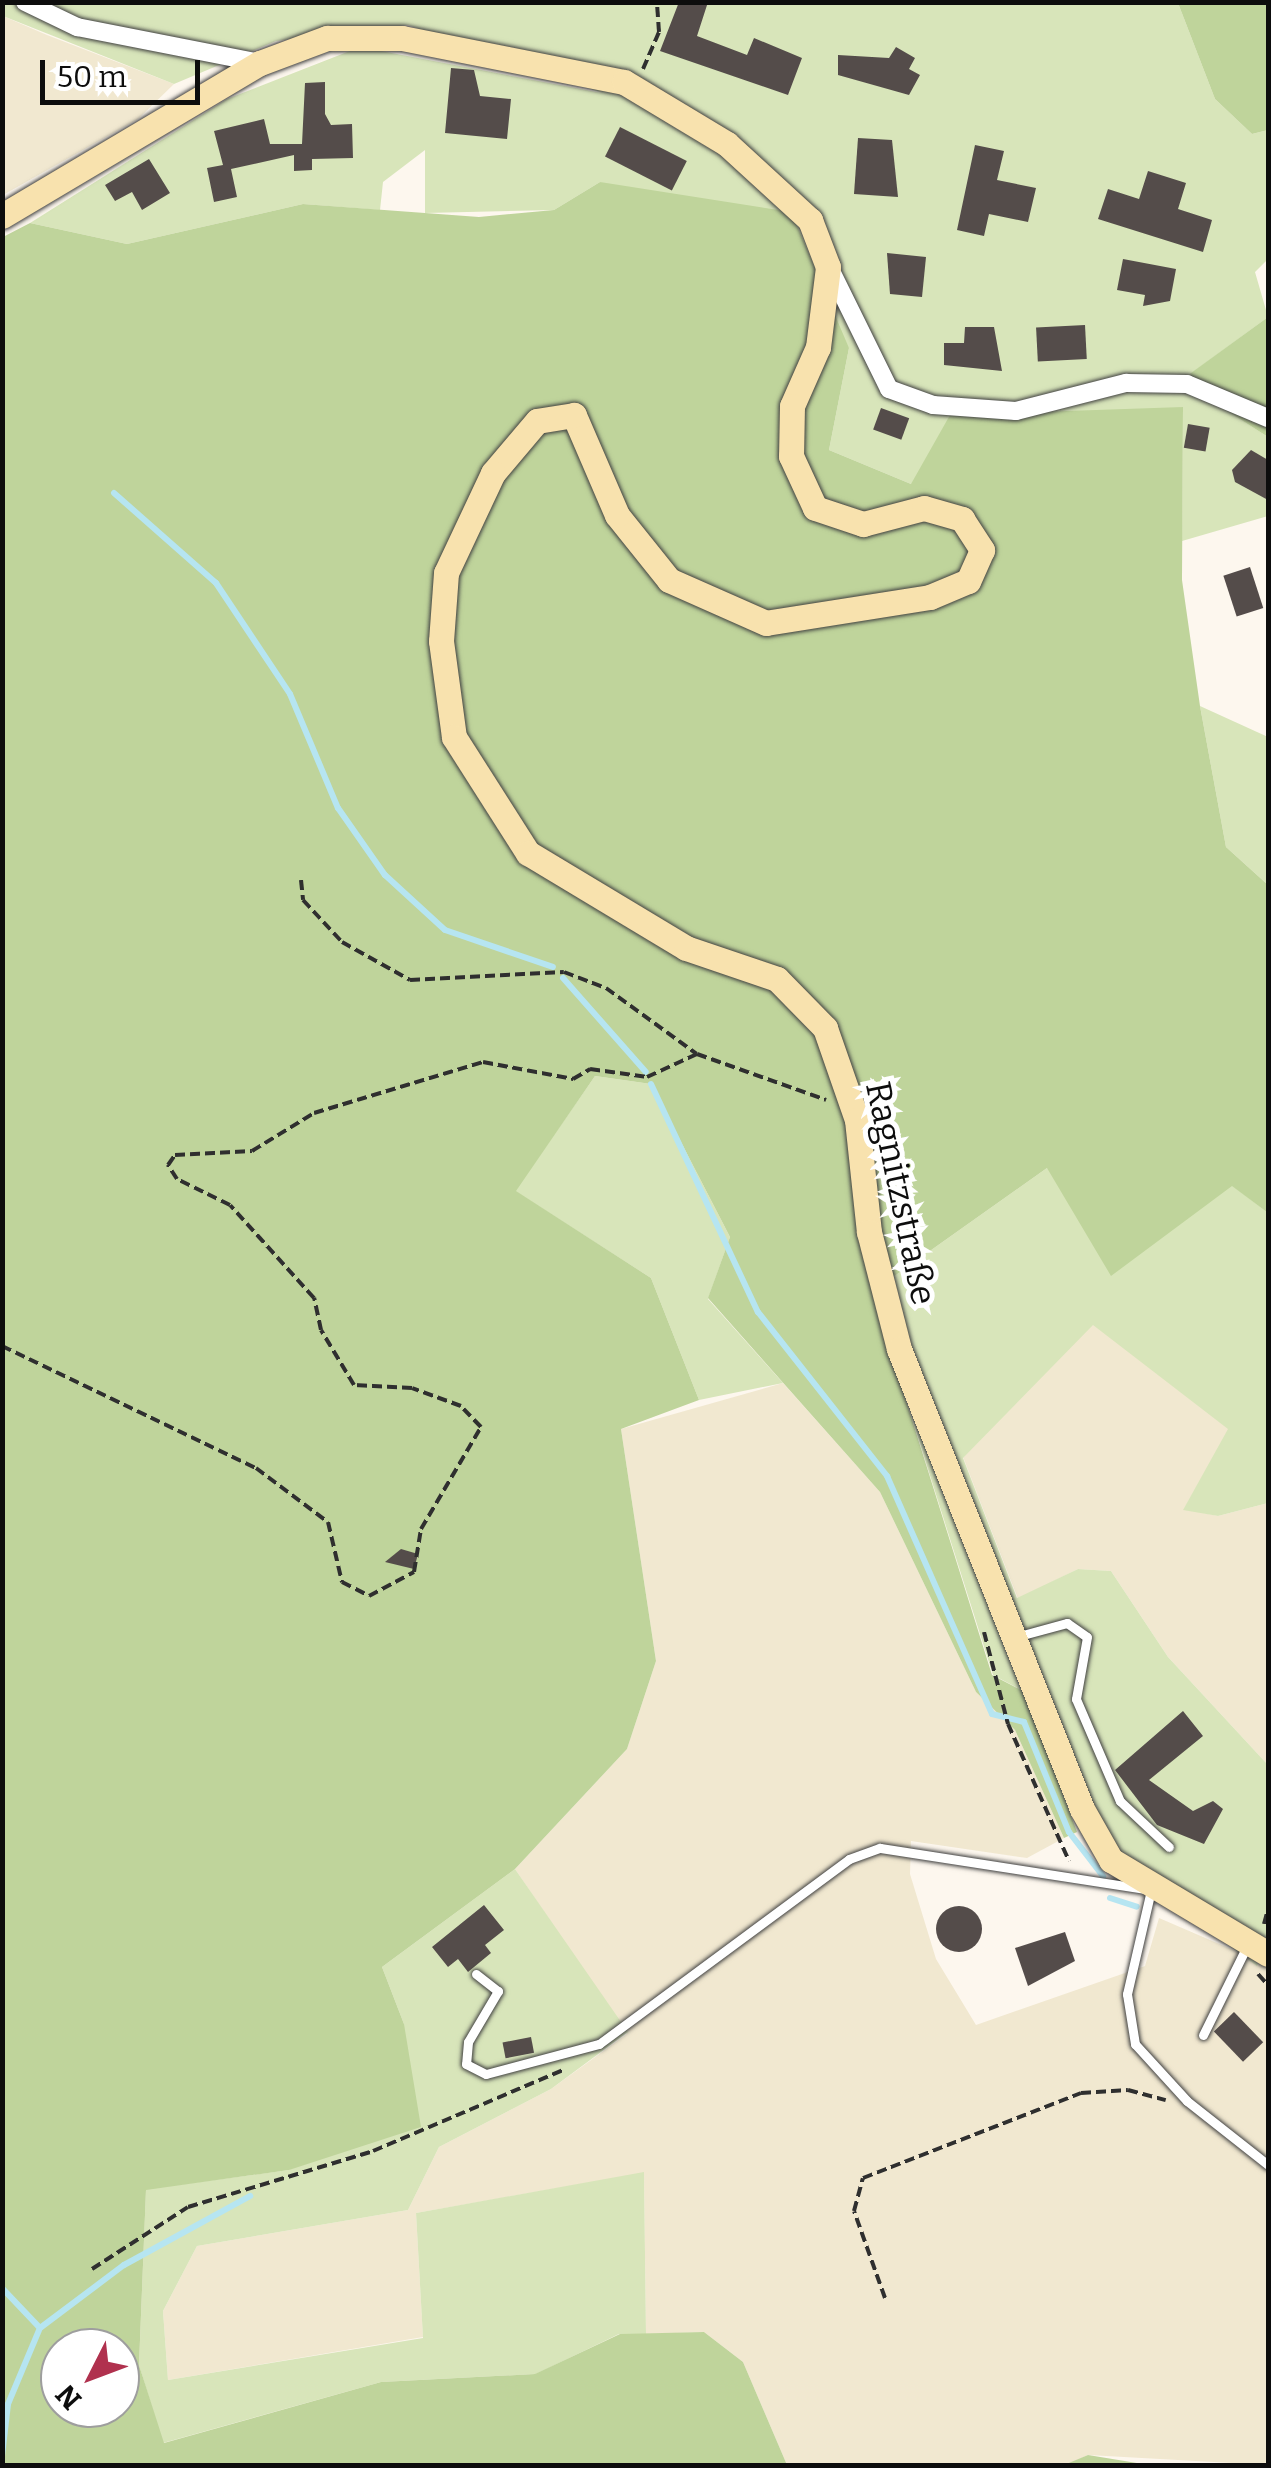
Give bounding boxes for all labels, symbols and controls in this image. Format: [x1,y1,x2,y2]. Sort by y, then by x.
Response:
scale bar [45,40,205,102]
text: 50 m [57,59,127,95]
street label: Ragnitzstraße [857,1078,945,1308]
north arrow [40,2328,140,2428]
text: N [49,2378,88,2416]

